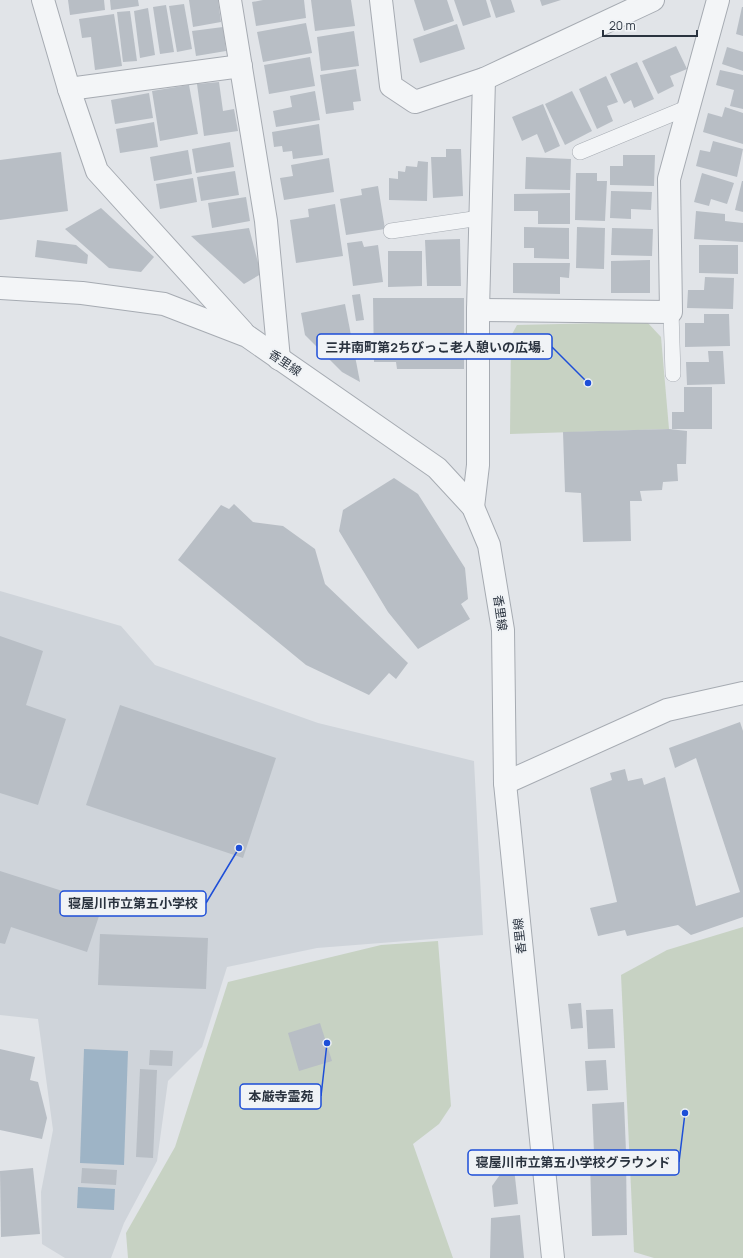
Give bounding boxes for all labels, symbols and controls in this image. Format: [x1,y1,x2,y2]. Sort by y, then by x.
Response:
scale bar [603,12,697,38]
text: 20 m [609,17,636,34]
callout: 三井南町第2ちびっこ老人憩いの広場. [317,334,552,359]
text: 三井南町第2ちびっこ老人憩いの広場. [325,338,545,356]
street label: 香里線 [266,345,305,380]
street label: 香里線 [490,594,511,632]
callout: 寝屋川市立第五小学校 [60,891,206,916]
text: 寝屋川市立第五小学校 [68,894,198,912]
street label: 香里線 [509,917,530,955]
callout: 本厳寺霊苑 [240,1084,321,1109]
text: 本厳寺霊苑 [248,1087,314,1105]
callout: 寝屋川市立第五小学校グラウンド [468,1150,679,1175]
text: 寝屋川市立第五小学校グラウンド [475,1153,671,1171]

